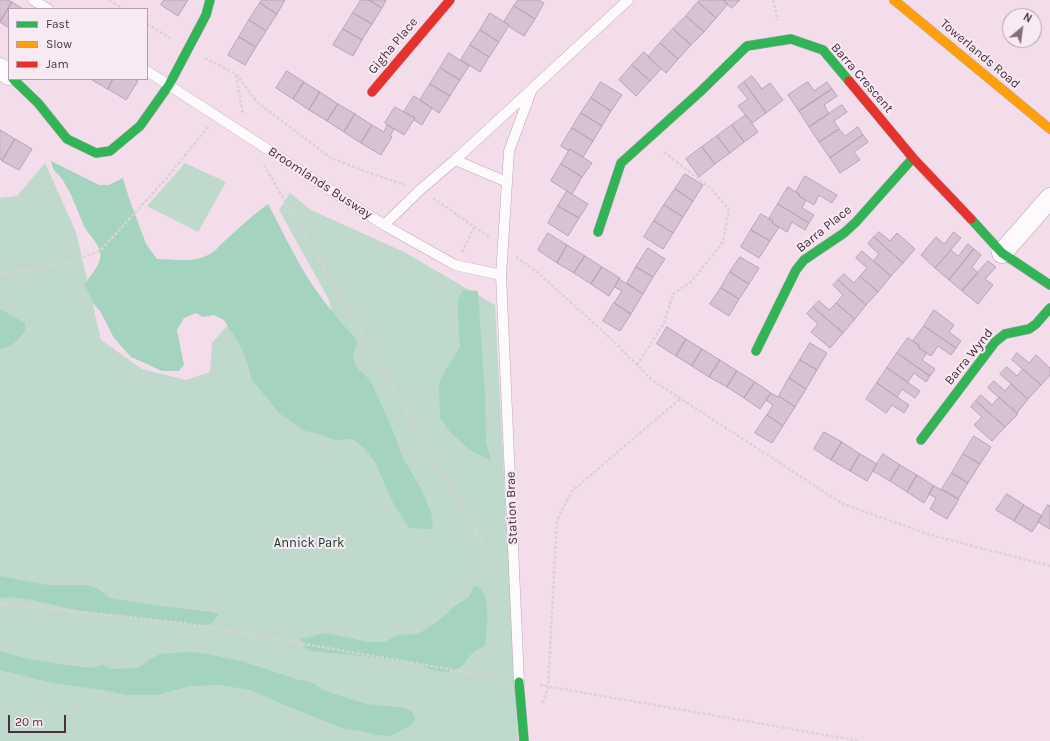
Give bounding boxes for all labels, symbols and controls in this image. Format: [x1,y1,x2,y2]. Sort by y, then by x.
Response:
legend [8,8,148,80]
north arrow [1002,8,1042,48]
text: N [1021,10,1034,26]
street label: Gigha Place [365,15,421,77]
street label: Towerlands Road [937,16,1023,92]
text: Fast [46,17,69,31]
text: Slow [46,37,72,51]
street label: Barra Crescent [828,40,896,116]
text: Jam [46,57,69,71]
street label: Broomlands Busway [265,144,375,222]
street label: Barra Place [793,202,855,256]
street label: Barra Wynd [942,326,996,388]
street label: Station Brae [503,471,521,545]
park label: Annick Park [274,535,344,551]
scale bar [10,707,68,733]
text: 20 m [15,715,43,729]

